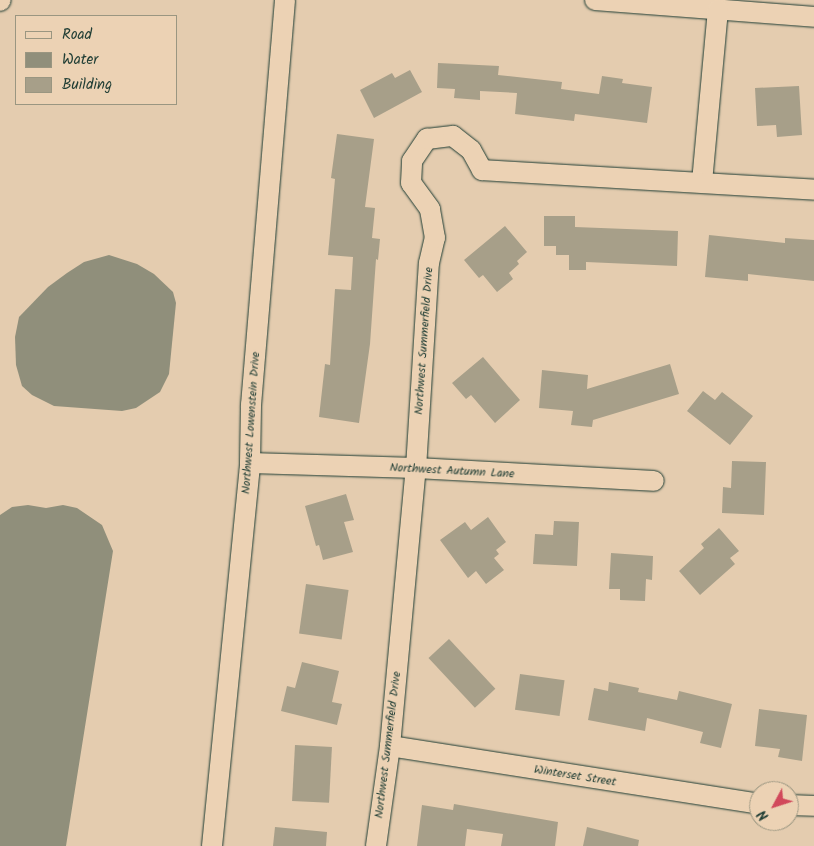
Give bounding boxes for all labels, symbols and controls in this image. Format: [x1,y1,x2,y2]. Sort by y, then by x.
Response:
legend [15,15,178,105]
text: Road [62,23,92,47]
text: Water [62,48,98,72]
text: Building [62,73,112,97]
street label: Northwest Summerfield Drive [412,267,436,415]
street label: Northwest Lowenstein Drive [239,351,263,495]
street label: Northwest Autumn Lane [389,461,515,481]
street label: Northwest Summerfield Drive [372,671,404,819]
street label: Winterset Street [533,762,617,790]
north arrow [749,781,799,831]
text: N [752,805,775,825]

